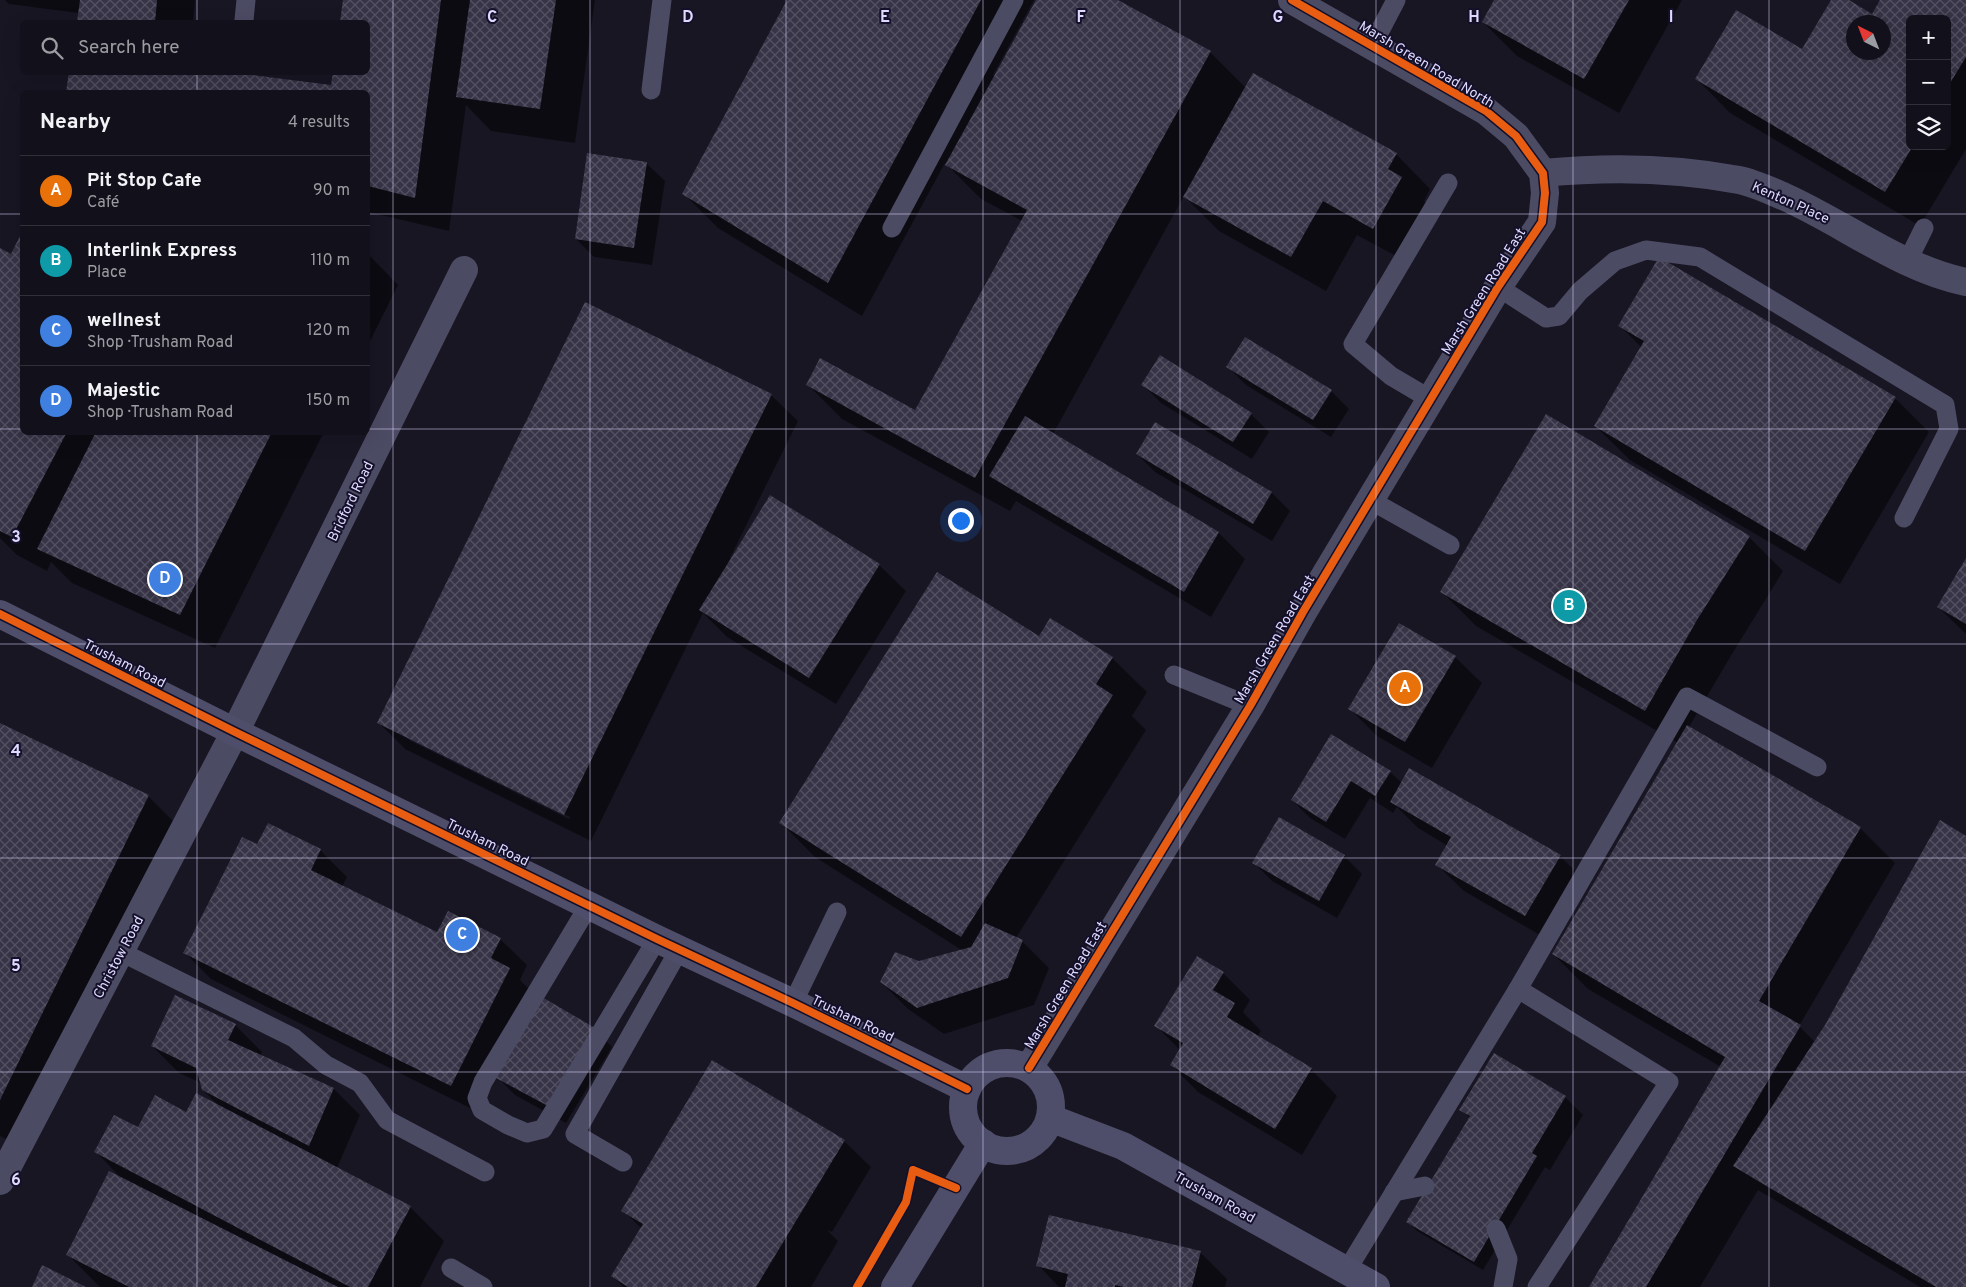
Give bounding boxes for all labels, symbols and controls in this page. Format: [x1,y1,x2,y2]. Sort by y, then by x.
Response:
text: C [487,8,497,28]
text: D [682,8,694,28]
text: E [880,8,890,28]
text: F [1076,8,1086,28]
text: G [1273,8,1283,28]
text: H [1468,8,1480,28]
text: I [1669,8,1673,28]
north arrow [1846,15,1891,60]
map controls [1906,15,1951,150]
button: + [1906,15,1951,60]
street label: Marsh Green Road North [1356,18,1497,112]
search box [20,20,370,75]
icon: search [38,34,66,62]
text: Search here [78,36,180,60]
button: − [1906,60,1951,105]
button: layers [1906,105,1951,150]
text: Nearby [40,109,111,136]
text: 4 results [288,113,350,133]
text: Pit Stop Cafe [87,169,202,193]
street label: Kenton Place [1749,179,1832,228]
text: A [50,181,62,201]
text: 90 m [313,181,350,201]
text: Café [87,193,119,213]
street label: Marsh Green Road East [1438,225,1530,358]
text: Interlink Express [87,239,237,263]
text: B [50,251,62,271]
text: 110 m [310,251,350,271]
text: Place [87,263,127,283]
text: wellnest [87,309,161,333]
text: C [51,321,61,341]
text: 120 m [307,321,350,341]
text: Shop · Trusham Road [87,333,233,353]
text: Majestic [87,379,161,403]
text: D [50,391,62,411]
text: 150 m [307,391,350,411]
text: Shop · Trusham Road [87,403,233,423]
street label: Bridford Road [325,459,378,544]
your location [948,508,974,534]
text: 3 [11,528,21,548]
pin: D [149,560,181,598]
street label: Marsh Green Road East [1231,572,1319,707]
pin: B [1553,587,1585,625]
street label: Trusham Road [80,636,168,692]
pin: A [1389,669,1421,707]
text: 4 [11,742,21,762]
street label: Trusham Road [443,816,531,871]
street label: Christow Road [90,914,148,1002]
pin: C [446,916,478,954]
street label: Marsh Green Road East [1021,919,1111,1053]
text: 5 [11,957,21,977]
street label: Trusham Road [808,992,896,1047]
street label: Trusham Road [1171,1169,1258,1228]
text: 6 [11,1171,21,1191]

